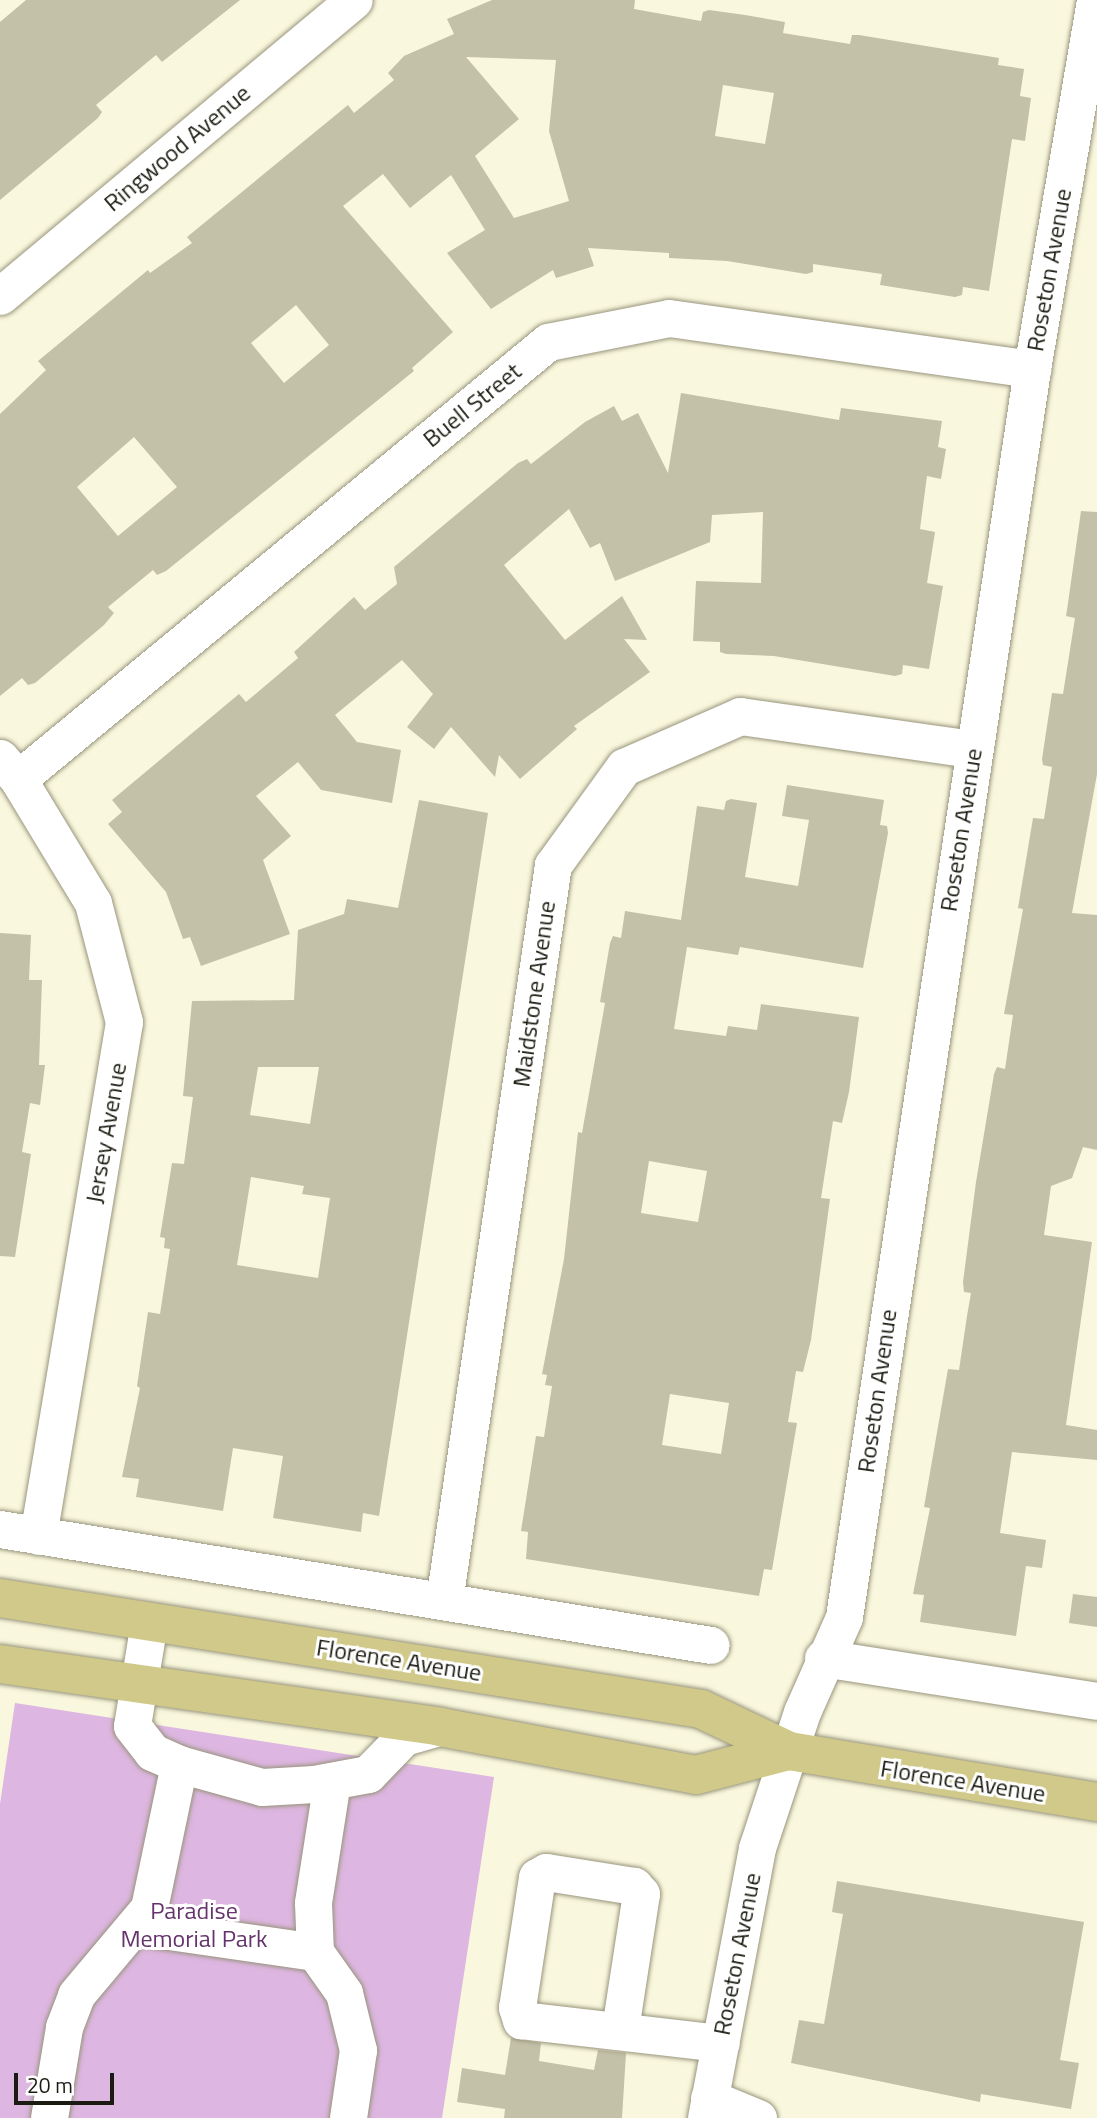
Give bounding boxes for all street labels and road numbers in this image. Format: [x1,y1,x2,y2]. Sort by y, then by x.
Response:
street label: Ringwood Avenue [98,79,256,217]
street label: Roseton Avenue [1021,186,1077,354]
street label: Buell Street [417,357,527,453]
street label: Roseton Avenue [934,746,988,914]
street label: Maidstone Avenue [507,899,561,1089]
street label: Jersey Avenue [79,1060,133,1206]
street label: Roseton Avenue [851,1307,903,1475]
street label: Florence Avenue [314,1633,484,1687]
street label: Florence Avenue [878,1754,1048,1808]
street label: Roseton Avenue [707,1870,767,2038]

